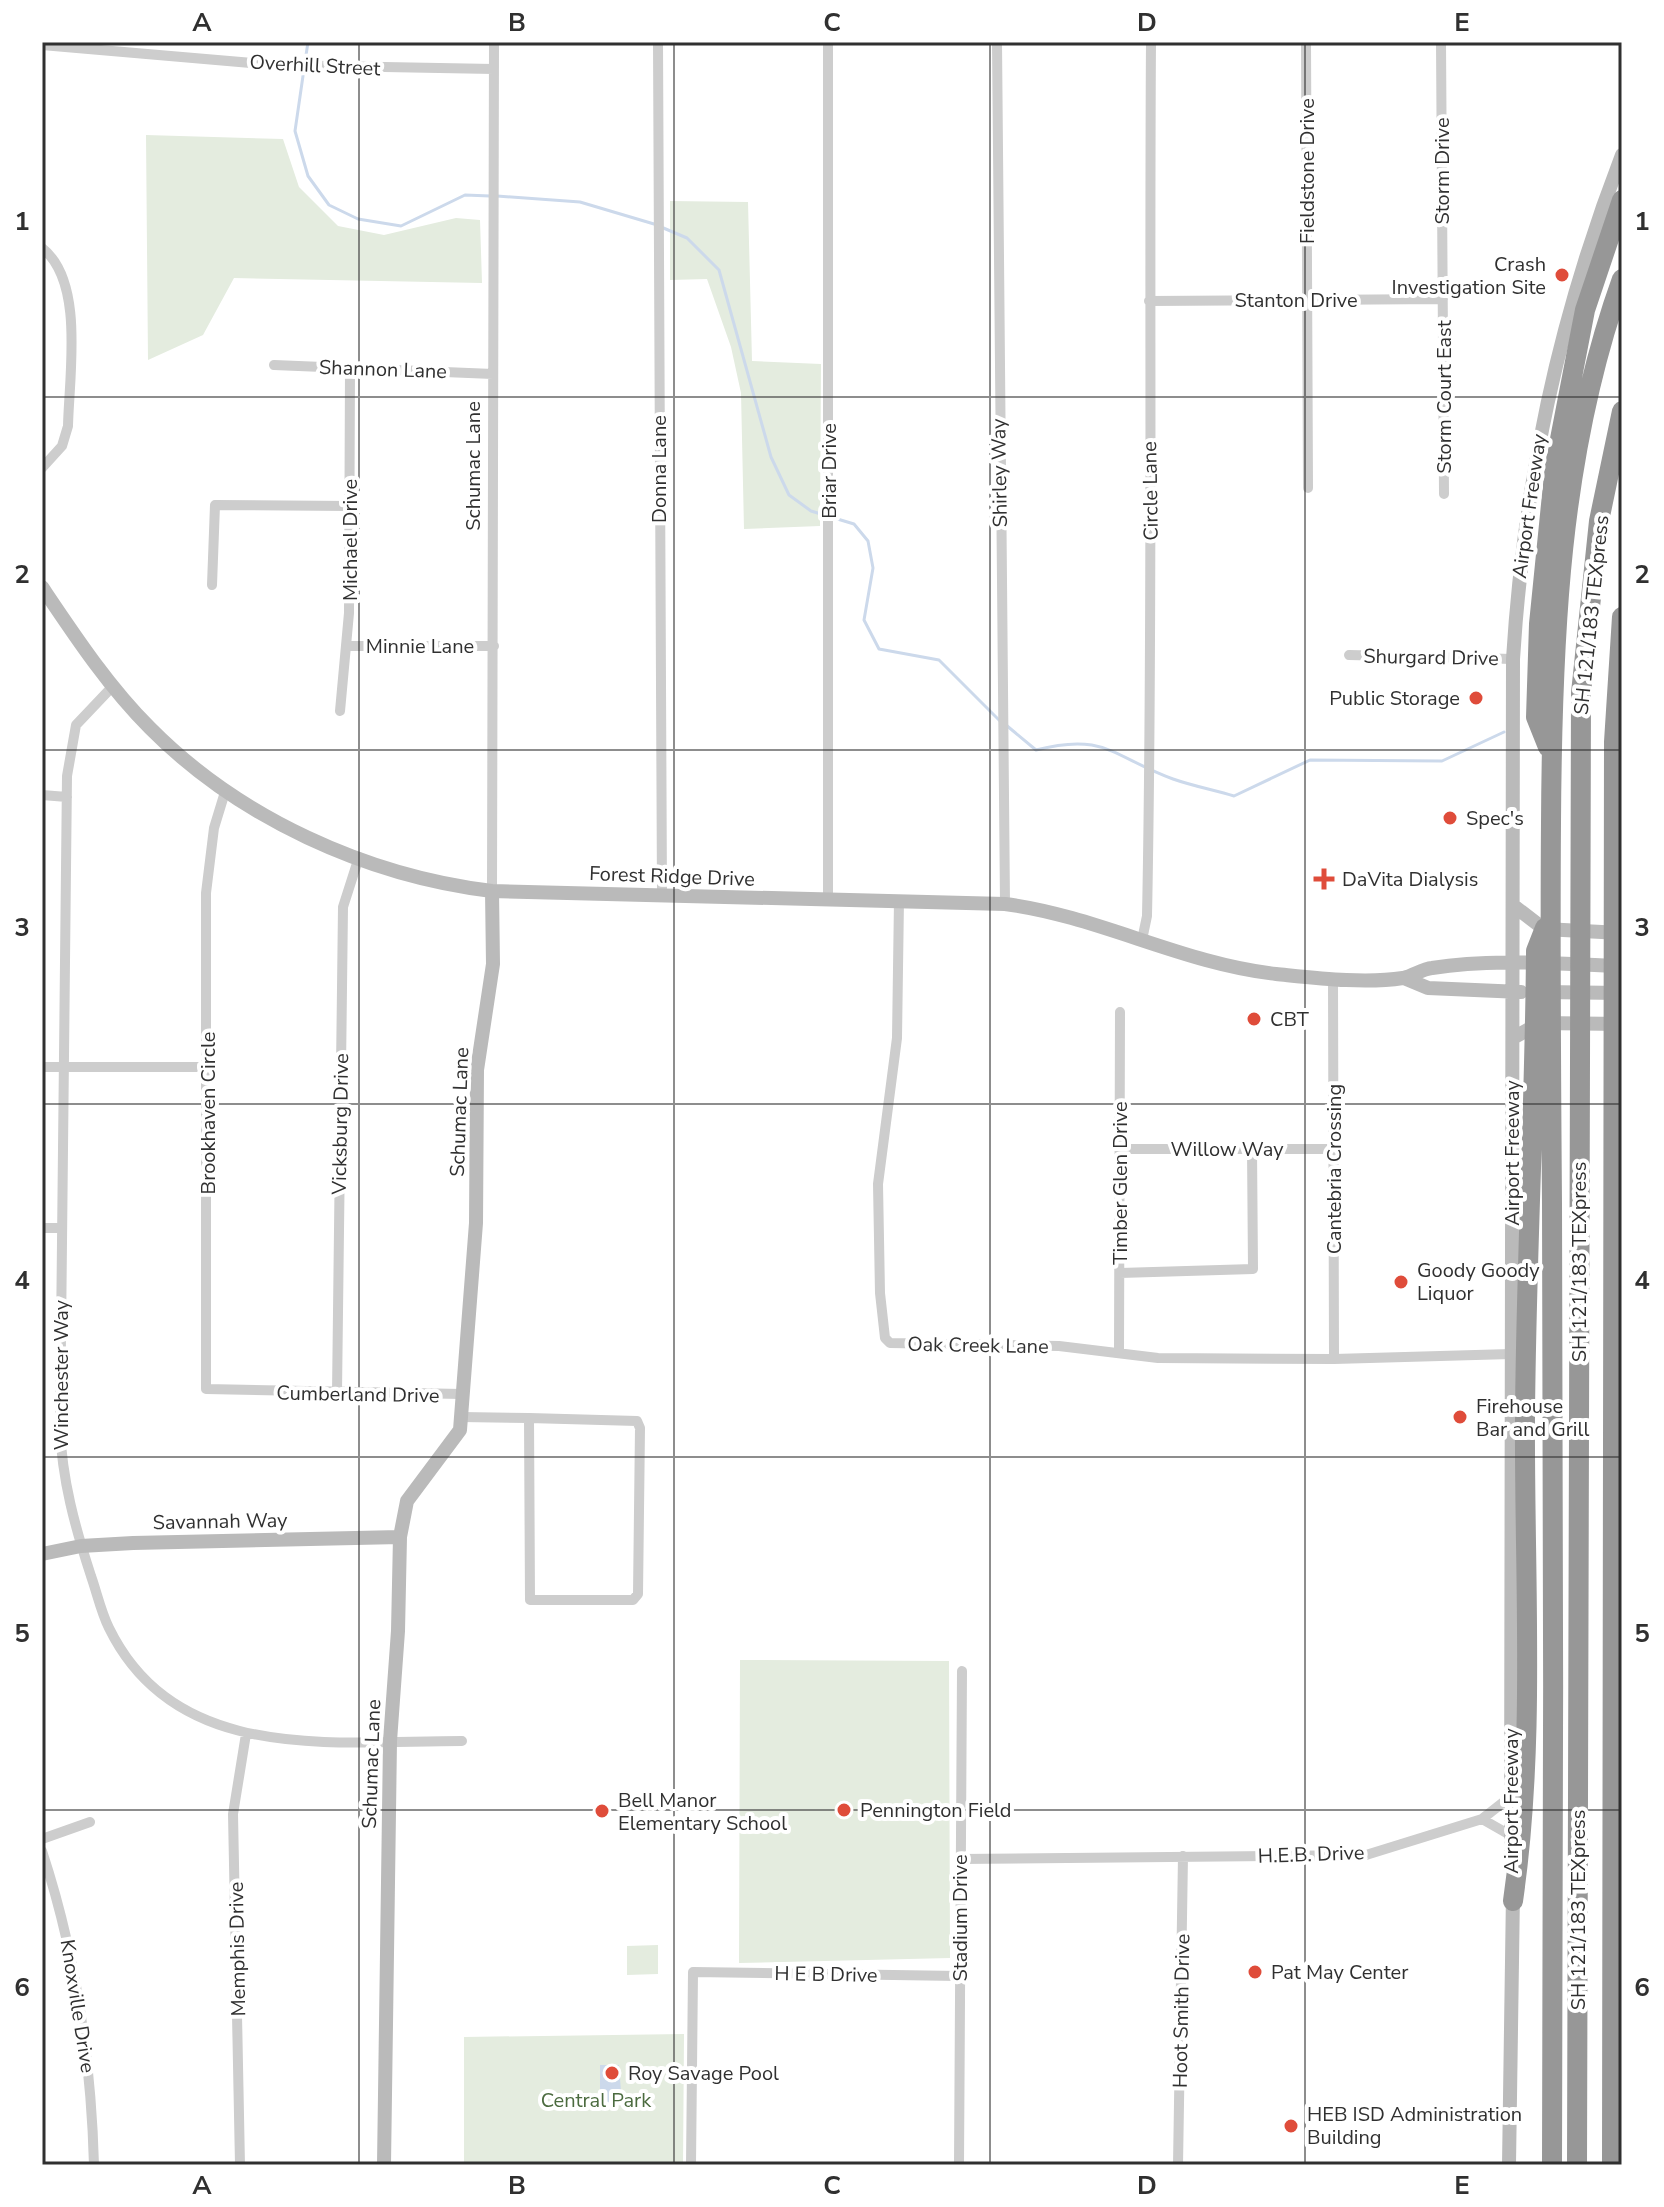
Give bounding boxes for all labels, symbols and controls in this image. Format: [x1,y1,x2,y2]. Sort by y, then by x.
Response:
text: A [192,5,212,40]
text: B [508,5,526,40]
text: C [823,5,841,40]
text: D [1137,5,1157,40]
text: E [1454,5,1470,40]
street label: Overhill Street [249,49,382,82]
street label: Fieldstone Drive [1294,98,1321,244]
street label: Storm Drive [1429,117,1456,225]
text: 1 [14,204,30,239]
text: 1 [1634,204,1650,239]
place label: Crash Investigation Site [1392,251,1546,301]
marker: Crash Investigation Site [1553,266,1571,284]
street label: Stanton Drive [1234,287,1358,314]
street label: Storm Court East [1431,319,1458,474]
street label: Shannon Lane [319,354,447,385]
street label: Schumac Lane [460,401,487,531]
street label: Donna Lane [646,415,673,523]
street label: Shirley Way [985,418,1014,528]
street label: Briar Drive [816,423,843,519]
street label: Airport Freeway [1506,432,1553,580]
street label: Circle Lane [1136,441,1165,541]
street label: Michael Drive [337,479,364,601]
street label: SH 121/183 TEXpress [1568,514,1615,716]
text: 2 [14,557,30,592]
text: 2 [1634,557,1650,592]
street label: Minnie Lane [366,633,474,660]
street label: Shurgard Drive [1363,643,1499,672]
place label: Public Storage [1329,685,1460,712]
marker: Public Storage [1467,689,1485,707]
place label: Spec's [1466,805,1524,832]
marker: Spec's [1441,809,1459,827]
street label: Forest Ridge Drive [589,860,755,893]
place label: DaVita Dialysis [1342,866,1478,893]
marker: DaVita Dialysis [1313,868,1335,890]
text: 3 [14,910,30,945]
text: 3 [1634,910,1650,945]
place label: CBT [1270,1006,1309,1033]
marker: CBT [1245,1010,1263,1028]
street label: Brookhaven Circle [195,1032,222,1194]
street label: Schumac Lane [444,1047,475,1177]
street label: Vicksburg Drive [326,1053,355,1196]
street label: Airport Freeway [1499,1080,1526,1226]
street label: Cantebria Crossing [1321,1084,1348,1254]
street label: Timber Glen Drive [1107,1101,1134,1265]
street label: Willow Way [1171,1136,1284,1163]
street label: SH 121/183 TEXpress [1566,1162,1593,1362]
place label: Goody Goody Liquor [1417,1257,1540,1307]
text: 4 [14,1263,30,1298]
text: 4 [1634,1263,1650,1298]
marker: Goody Goody Liquor [1392,1273,1410,1291]
street label: Winchester Way [48,1299,75,1450]
street label: Oak Creek Lane [907,1331,1049,1360]
street label: Cumberland Drive [276,1380,440,1409]
place label: Firehouse Bar and Grill [1476,1393,1589,1443]
marker: Firehouse Bar and Grill [1451,1408,1469,1426]
street label: Savannah Way [152,1507,288,1536]
text: 5 [14,1616,30,1651]
text: 5 [1634,1616,1650,1651]
street label: Schumac Lane [356,1699,387,1829]
street label: Airport Freeway [1498,1728,1525,1874]
place label: Bell Manor Elementary School [618,1787,787,1837]
place label: Pennington Field [860,1797,1012,1824]
marker: Pennington Field [835,1801,853,1819]
marker: Bell Manor Elementary School [593,1802,611,1820]
street label: SH 121/183 TEXpress [1565,1810,1592,2010]
street label: H.E.B. Drive [1257,1839,1365,1870]
street label: Stadium Drive [947,1854,974,1982]
street label: Memphis Drive [223,1881,252,2017]
street label: Hoot Smith Drive [1167,1934,1196,2088]
street label: Knoxville Drive [54,1937,101,2075]
place label: Pat May Center [1271,1959,1408,1986]
street label: H E B Drive [774,1960,878,1989]
marker: Pat May Center [1246,1963,1264,1981]
text: 6 [14,1970,30,2005]
text: 6 [1634,1970,1650,2005]
place label: Roy Savage Pool [628,2060,779,2087]
marker: Roy Savage Pool [603,2064,621,2082]
park label: Central Park [541,2087,652,2114]
place label: HEB ISD Administration Building [1307,2101,1522,2151]
marker: HEB ISD Administration Building [1282,2117,1300,2135]
text: A [192,2168,212,2203]
text: B [508,2168,526,2203]
text: C [823,2168,841,2203]
text: D [1137,2168,1157,2203]
text: E [1454,2168,1470,2203]

